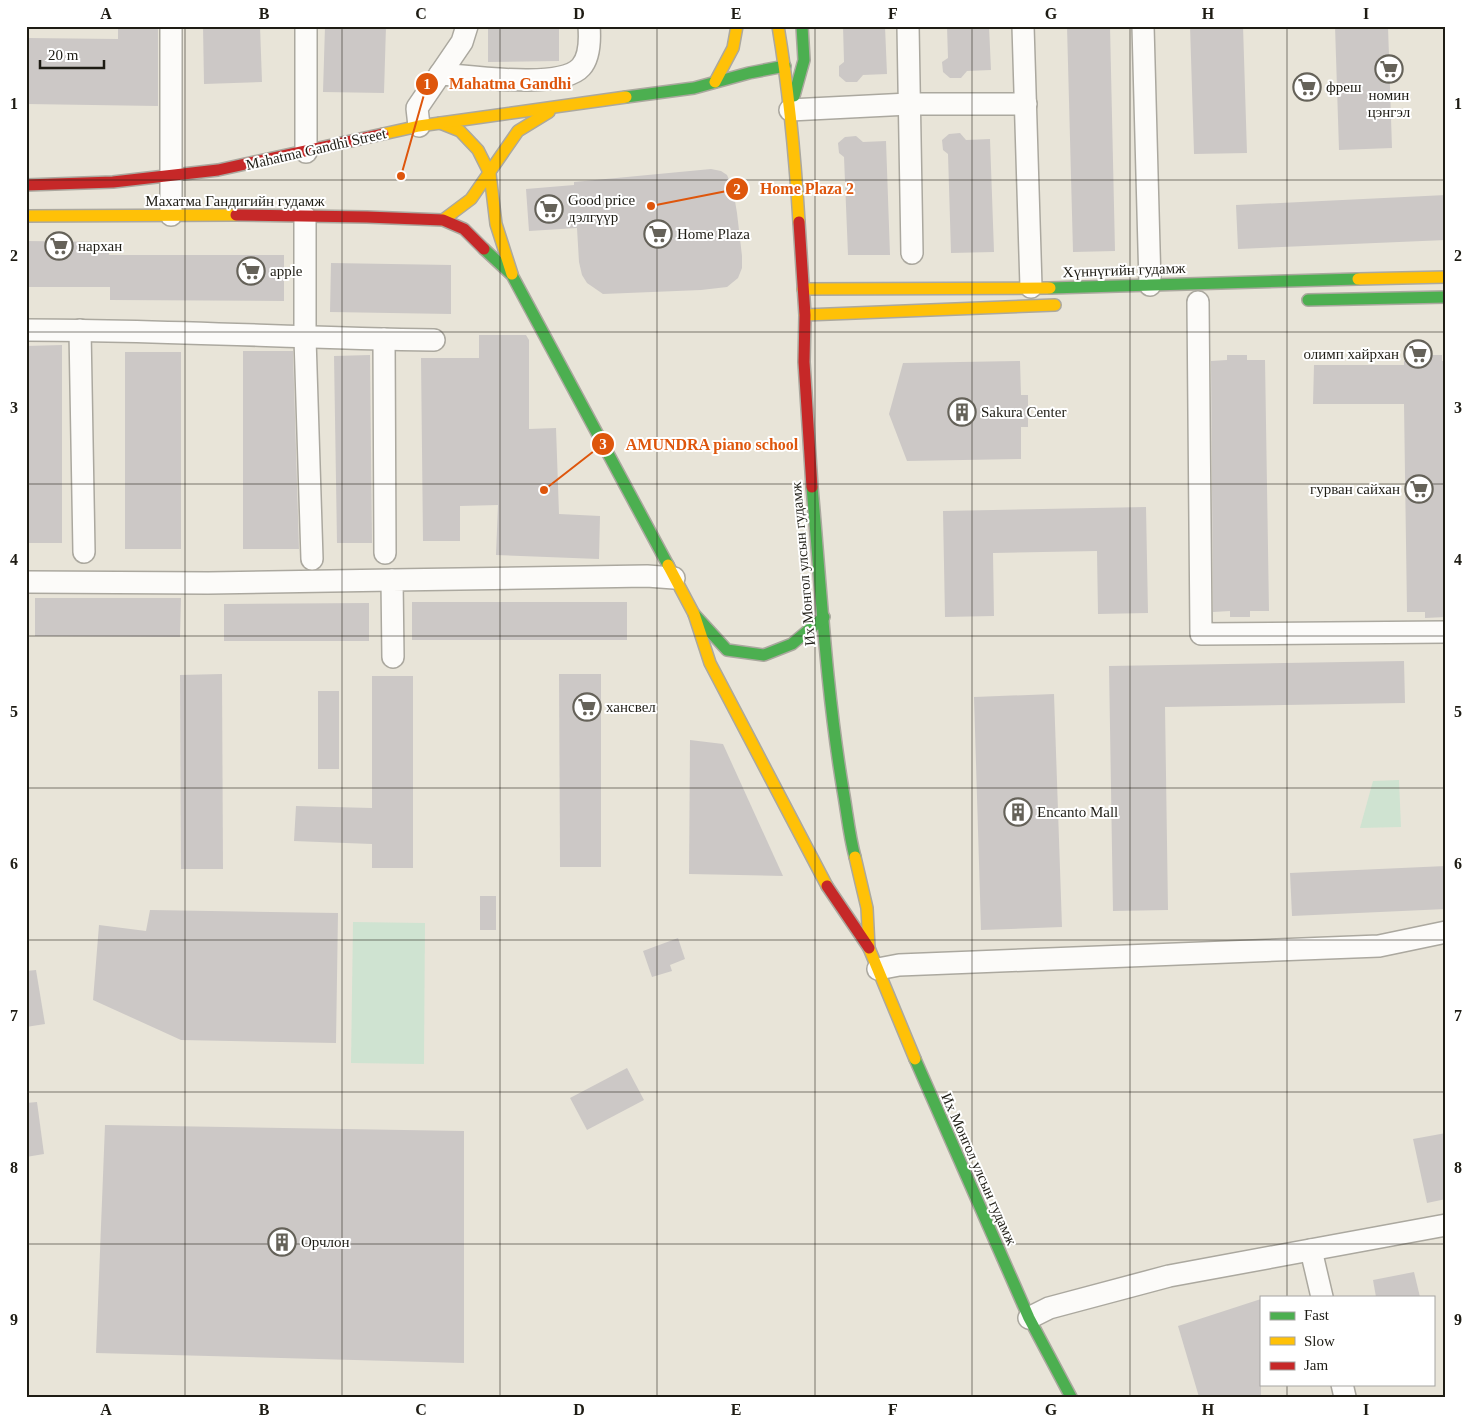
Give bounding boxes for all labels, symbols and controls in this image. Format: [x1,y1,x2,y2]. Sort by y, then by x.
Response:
text: A [100,5,112,22]
text: B [259,5,270,22]
text: C [415,5,427,22]
text: D [573,5,585,22]
text: E [731,5,741,22]
text: F [888,5,898,22]
text: G [1045,5,1058,22]
text: H [1202,5,1215,22]
text: I [1363,5,1369,22]
scale bar [40,38,104,70]
text: 20 m [48,47,79,63]
supermarket icon: номин цэнгэл [1374,54,1404,84]
callout: Mahatma Gandhi [414,68,582,99]
supermarket icon: фреш [1292,72,1322,102]
text: Mahatma Gandhi [449,75,572,92]
text: 1 [423,76,431,92]
place label: фреш [1326,79,1362,95]
place label: номин цэнгэл [1368,87,1411,120]
text: 1 [10,95,18,112]
text: 1 [1454,95,1462,112]
street label: Mahatma Gandhi Street [244,125,388,173]
callout: Home Plaza 2 [725,173,864,204]
text: Home Plaza 2 [760,180,854,197]
text: 2 [733,181,741,197]
place label: Good price дэлгүүр [568,192,635,225]
street label: Махатма Гандигийн гудамж [145,193,325,209]
supermarket icon: Good price дэлгүүр [534,194,564,224]
supermarket icon: Home Plaza [643,219,673,249]
place label: Home Plaza [677,226,750,242]
supermarket icon: нархан [44,231,74,261]
place label: нархан [78,238,122,254]
text: 2 [10,247,18,264]
text: 2 [1454,247,1462,264]
supermarket icon: apple [236,256,266,286]
street label: Хүннүгийн гудамж [1062,260,1186,280]
place label: apple [270,263,303,279]
supermarket icon: олимп хайрхан [1403,339,1433,369]
place label: олимп хайрхан [1303,346,1399,362]
building icon: Sakura Center [947,397,977,427]
text: 3 [10,399,18,416]
text: 3 [1454,399,1462,416]
place label: Sakura Center [981,404,1066,420]
callout: AMUNDRA piano school [590,428,809,459]
text: 3 [599,436,607,452]
text: AMUNDRA piano school [626,436,799,454]
supermarket icon: гурван сайхан [1404,474,1434,504]
street label: Их Монгол улсын гудамж [788,481,818,647]
place label: гурван сайхан [1310,481,1400,497]
text: 4 [10,551,18,568]
text: 4 [1454,551,1462,568]
supermarket icon: хансвел [572,692,602,722]
place label: хансвел [606,699,656,715]
text: 5 [10,703,18,720]
text: 5 [1454,703,1462,720]
building icon: Encanto Mall [1003,797,1033,827]
place label: Encanto Mall [1037,804,1118,820]
text: 6 [10,855,18,872]
text: 6 [1454,855,1462,872]
text: 7 [10,1007,18,1024]
text: 7 [1454,1007,1462,1024]
street label: Их Монгол улсын гудамж [938,1091,1020,1248]
text: 8 [10,1159,18,1176]
text: 8 [1454,1159,1462,1176]
building icon: Орчлон [267,1227,297,1257]
place label: Орчлон [301,1234,350,1250]
legend [1260,1296,1434,1386]
text: Fast [1304,1307,1330,1323]
text: 9 [10,1311,18,1328]
text: 9 [1454,1311,1462,1328]
text: Slow [1304,1333,1335,1349]
text: Jam [1304,1357,1328,1373]
text: A [100,1401,112,1418]
text: B [259,1401,270,1418]
text: C [415,1401,427,1418]
text: D [573,1401,585,1418]
text: E [731,1401,741,1418]
text: F [888,1401,898,1418]
text: G [1045,1401,1058,1418]
text: H [1202,1401,1215,1418]
text: I [1363,1401,1369,1418]

